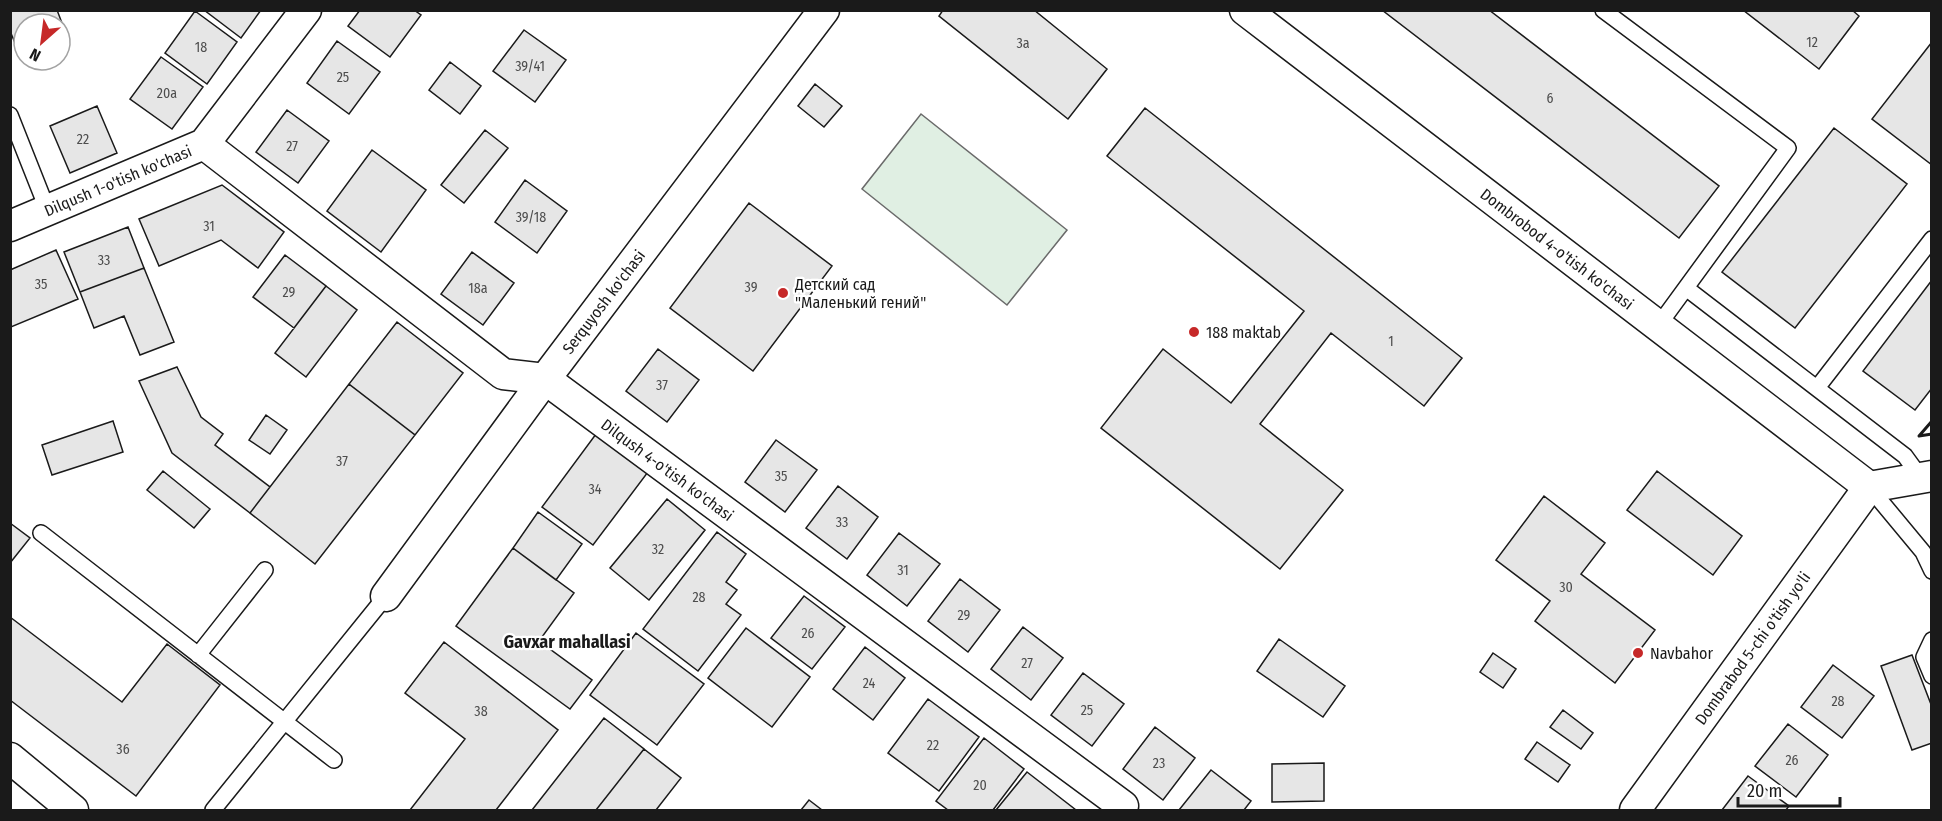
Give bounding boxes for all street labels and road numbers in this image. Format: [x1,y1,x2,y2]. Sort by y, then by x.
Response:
street label: Dilqush 1-o'tish ko'chasi [41,141,195,220]
street label: Dombrobod 4-o'tish ko'chasi [1477,185,1637,314]
street label: Serquyosh ko'chasi [559,246,649,358]
street label: Dilqush 4-o'tish ko'chasi [597,415,737,525]
street label: Dombrabod 5-chi o'tish yo'li [1691,568,1814,728]

